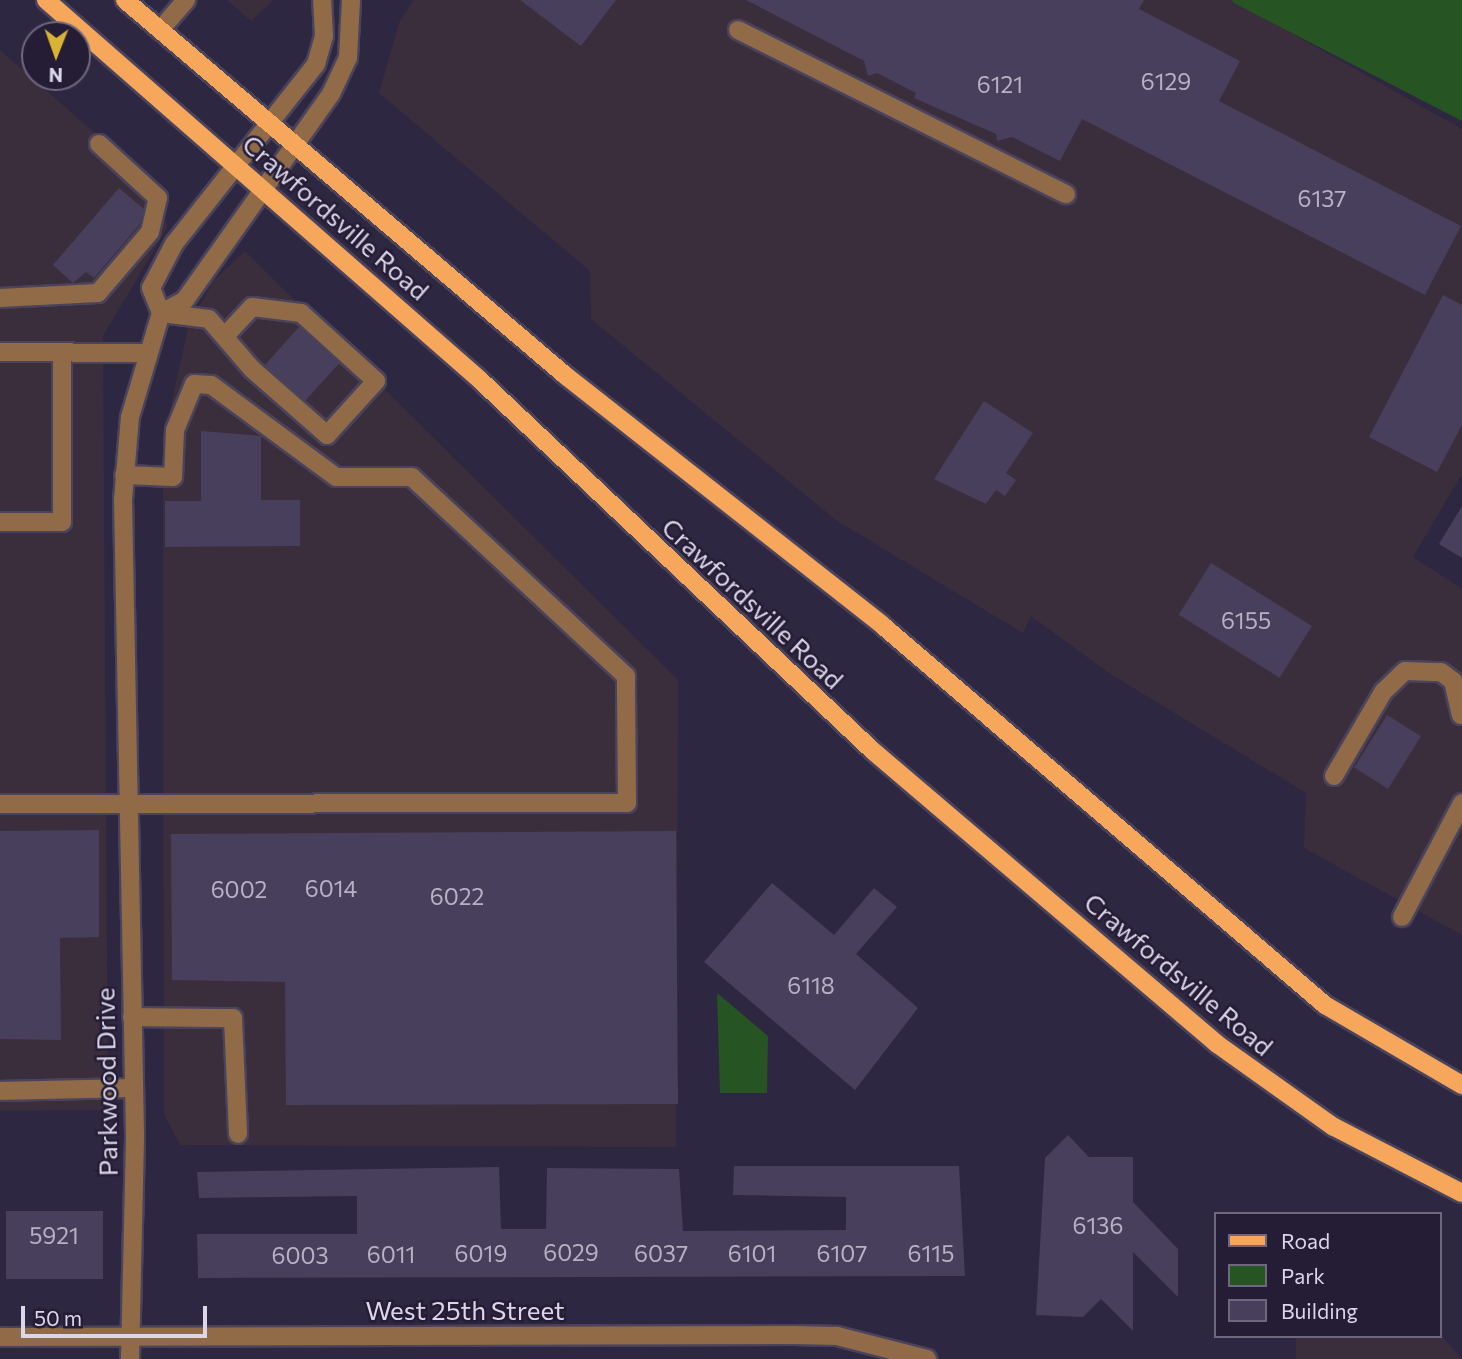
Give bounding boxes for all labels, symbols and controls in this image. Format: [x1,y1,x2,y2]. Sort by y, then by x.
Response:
north arrow [21,21,91,91]
text: N [48,64,63,87]
house number: 6129 [1141,67,1191,95]
house number: 6121 [977,70,1023,98]
street label: Crawfordsville Road [237,128,435,306]
house number: 6137 [1298,184,1346,212]
street label: Crawfordsville Road [656,511,850,695]
house number: 6155 [1221,606,1271,634]
house number: 6014 [305,874,357,902]
house number: 6002 [211,875,267,903]
house number: 6022 [430,882,484,910]
street label: Crawfordsville Road [1078,886,1280,1062]
house number: 6118 [787,971,835,999]
street label: Parkwood Drive [89,987,123,1177]
house number: 6136 [1073,1211,1123,1239]
legend [1214,1212,1441,1338]
house number: 5921 [29,1221,79,1249]
text: Road [1281,1228,1330,1253]
house number: 6029 [543,1238,599,1266]
house number: 6019 [455,1239,507,1267]
house number: 6037 [634,1239,688,1267]
house number: 6101 [728,1239,776,1267]
house number: 6107 [817,1239,867,1267]
house number: 6115 [908,1239,954,1267]
house number: 6011 [367,1240,415,1268]
house number: 6003 [271,1241,329,1269]
text: Park [1281,1263,1325,1288]
scale bar [24,1292,210,1336]
street label: West 25th Street [365,1294,565,1326]
text: Building [1281,1298,1358,1323]
text: 50 m [34,1305,82,1330]

